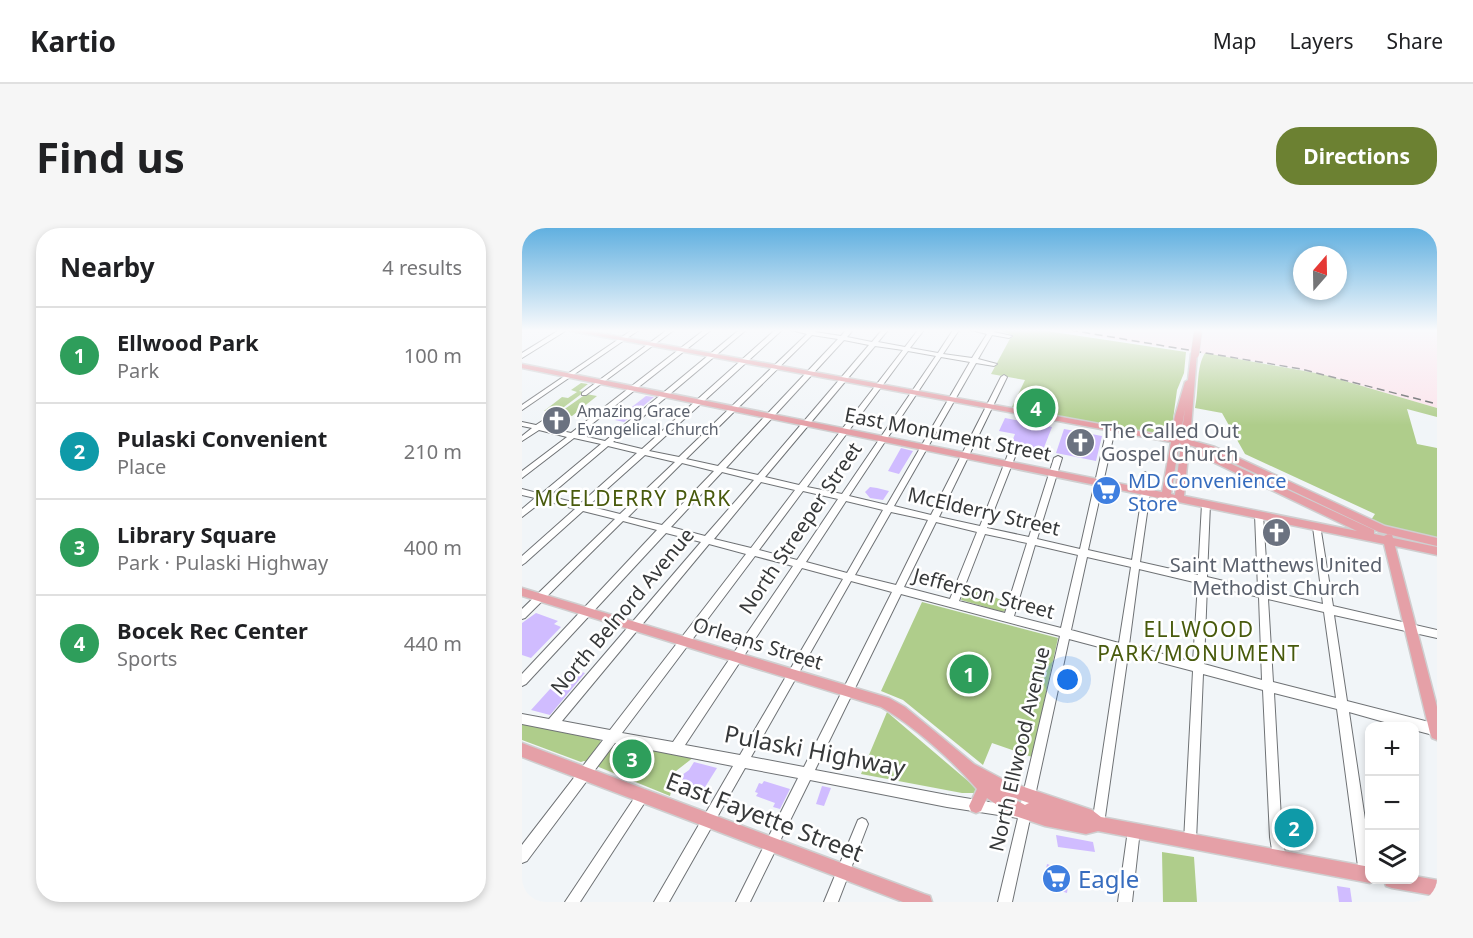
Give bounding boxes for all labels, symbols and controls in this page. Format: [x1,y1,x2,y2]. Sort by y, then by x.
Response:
text: Kartio [30,22,116,60]
text: Map [1213,27,1257,55]
text: Layers [1290,27,1354,55]
text: Share [1387,27,1443,55]
button: Directions [1276,127,1437,185]
text: Find us [36,128,185,185]
north arrow [1293,246,1347,300]
text: Nearby [60,249,155,285]
text: 4 results [382,254,462,281]
text: Ellwood Park [117,327,259,357]
text: 1 [74,342,85,369]
text: 100 m [404,342,462,369]
text: Park [117,357,159,384]
pin: 4 [1016,386,1056,430]
place label: Amazing Grace Evangelical Church [577,400,719,440]
street label: East Monument Street [842,401,1054,467]
church icon: Amazing Grace Evangelical Church [540,404,572,436]
place label: The Called Out Gospel Church [1101,417,1239,467]
text: Pulaski Convenient [117,423,327,453]
church icon: The Called Out Gospel Church [1064,426,1096,458]
street label: North Streeper Street [732,437,868,619]
text: 2 [74,438,85,465]
text: 210 m [404,438,462,465]
text: Place [117,453,166,480]
place label: MD Convenience Store [1128,467,1287,517]
supermarket icon: MD Convenience Store [1091,475,1123,507]
street label: McElderry Street [905,480,1063,542]
district label: MCELDERRY PARK [534,484,732,512]
church icon: Saint Matthews United Methodist Church [1260,517,1292,549]
text: Library Square [117,519,277,549]
street label: North Belnord Avenue [544,522,700,700]
text: 3 [74,534,85,561]
text: 400 m [404,534,462,561]
text: Park · Pulaski Highway [117,549,328,576]
place label: Saint Matthews United Methodist Church [1170,551,1382,601]
street label: Jefferson Street [908,561,1058,625]
street label: Orleans Street [690,610,826,676]
text: Bocek Rec Center [117,615,308,645]
district label: ELLWOOD PARK/MONUMENT [1097,615,1301,667]
text: 4 [74,630,85,657]
text: 440 m [404,630,462,657]
street label: North Ellwood Avenue [982,644,1056,854]
text: Sports [117,645,177,672]
pin: 1 [950,652,988,696]
your location [1053,665,1082,694]
street label: Pulaski Highway [722,716,909,784]
map controls [1365,722,1419,884]
button: + [1365,722,1419,776]
pin: 3 [612,736,652,782]
street label: East Fayette Street [662,763,869,869]
button: − [1365,776,1419,830]
pin: 2 [1274,806,1314,850]
button: layers [1365,830,1419,884]
supermarket icon: Eagle [1041,862,1073,894]
place label: Eagle [1078,862,1139,895]

